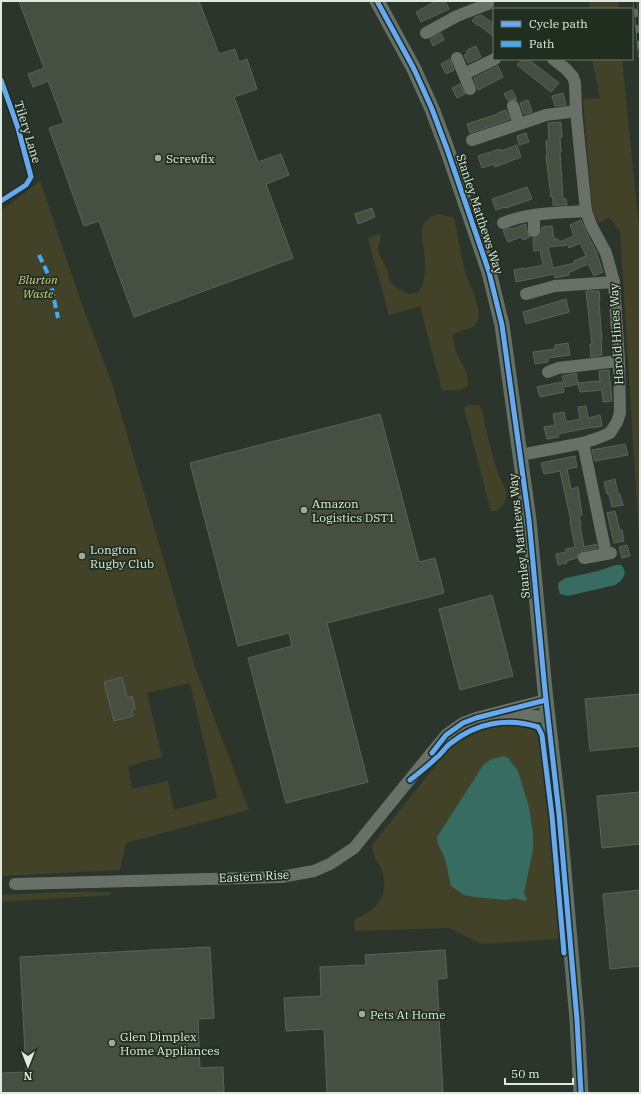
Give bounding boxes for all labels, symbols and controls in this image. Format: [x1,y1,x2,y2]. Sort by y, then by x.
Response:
legend [493,8,633,60]
text: Cycle path [529,16,588,31]
text: Path [529,36,555,51]
street label: Tilery Lane [11,99,45,165]
place label: Screwfix [166,151,215,166]
street label: Stanley Matthews Way [453,152,507,277]
marker: Screwfix [153,153,163,163]
park label: Blurton Waste [17,272,58,301]
street label: Harold Hines Way [606,282,626,385]
street label: Stanley Matthews Way [505,472,533,599]
place label: Amazon Logistics DST1 [312,496,395,525]
marker: Amazon Logistics DST1 [299,505,309,515]
place label: Longton Rugby Club [90,542,154,571]
marker: Longton Rugby Club [77,551,87,561]
street label: Eastern Rise [218,867,290,885]
place label: Pets At Home [370,1007,446,1022]
marker: Pets At Home [357,1009,367,1019]
place label: Glen Dimplex Home Appliances [120,1029,220,1058]
marker: Glen Dimplex Home Appliances [107,1038,117,1048]
north arrow [8,1046,48,1086]
scale bar [505,1060,573,1086]
text: 50 m [511,1066,540,1081]
text: N [23,1069,32,1083]

